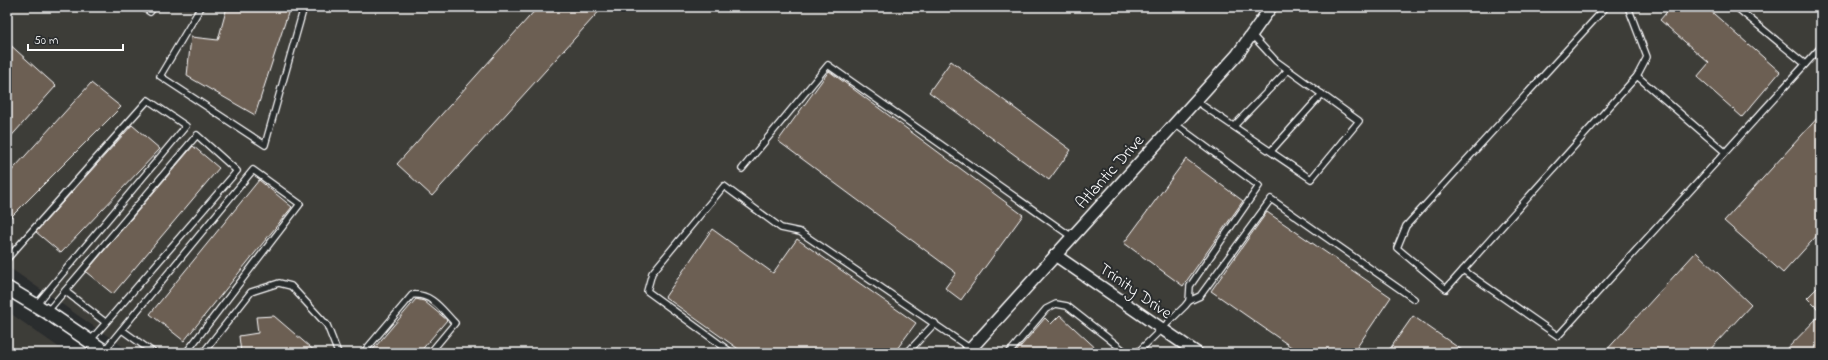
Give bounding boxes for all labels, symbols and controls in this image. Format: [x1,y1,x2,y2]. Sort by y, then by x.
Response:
scale bar [28,26,123,52]
text: 50 m [34,32,58,50]
street label: Atlantic Drive [1070,129,1151,215]
street label: Trinity Drive [1093,257,1177,327]

